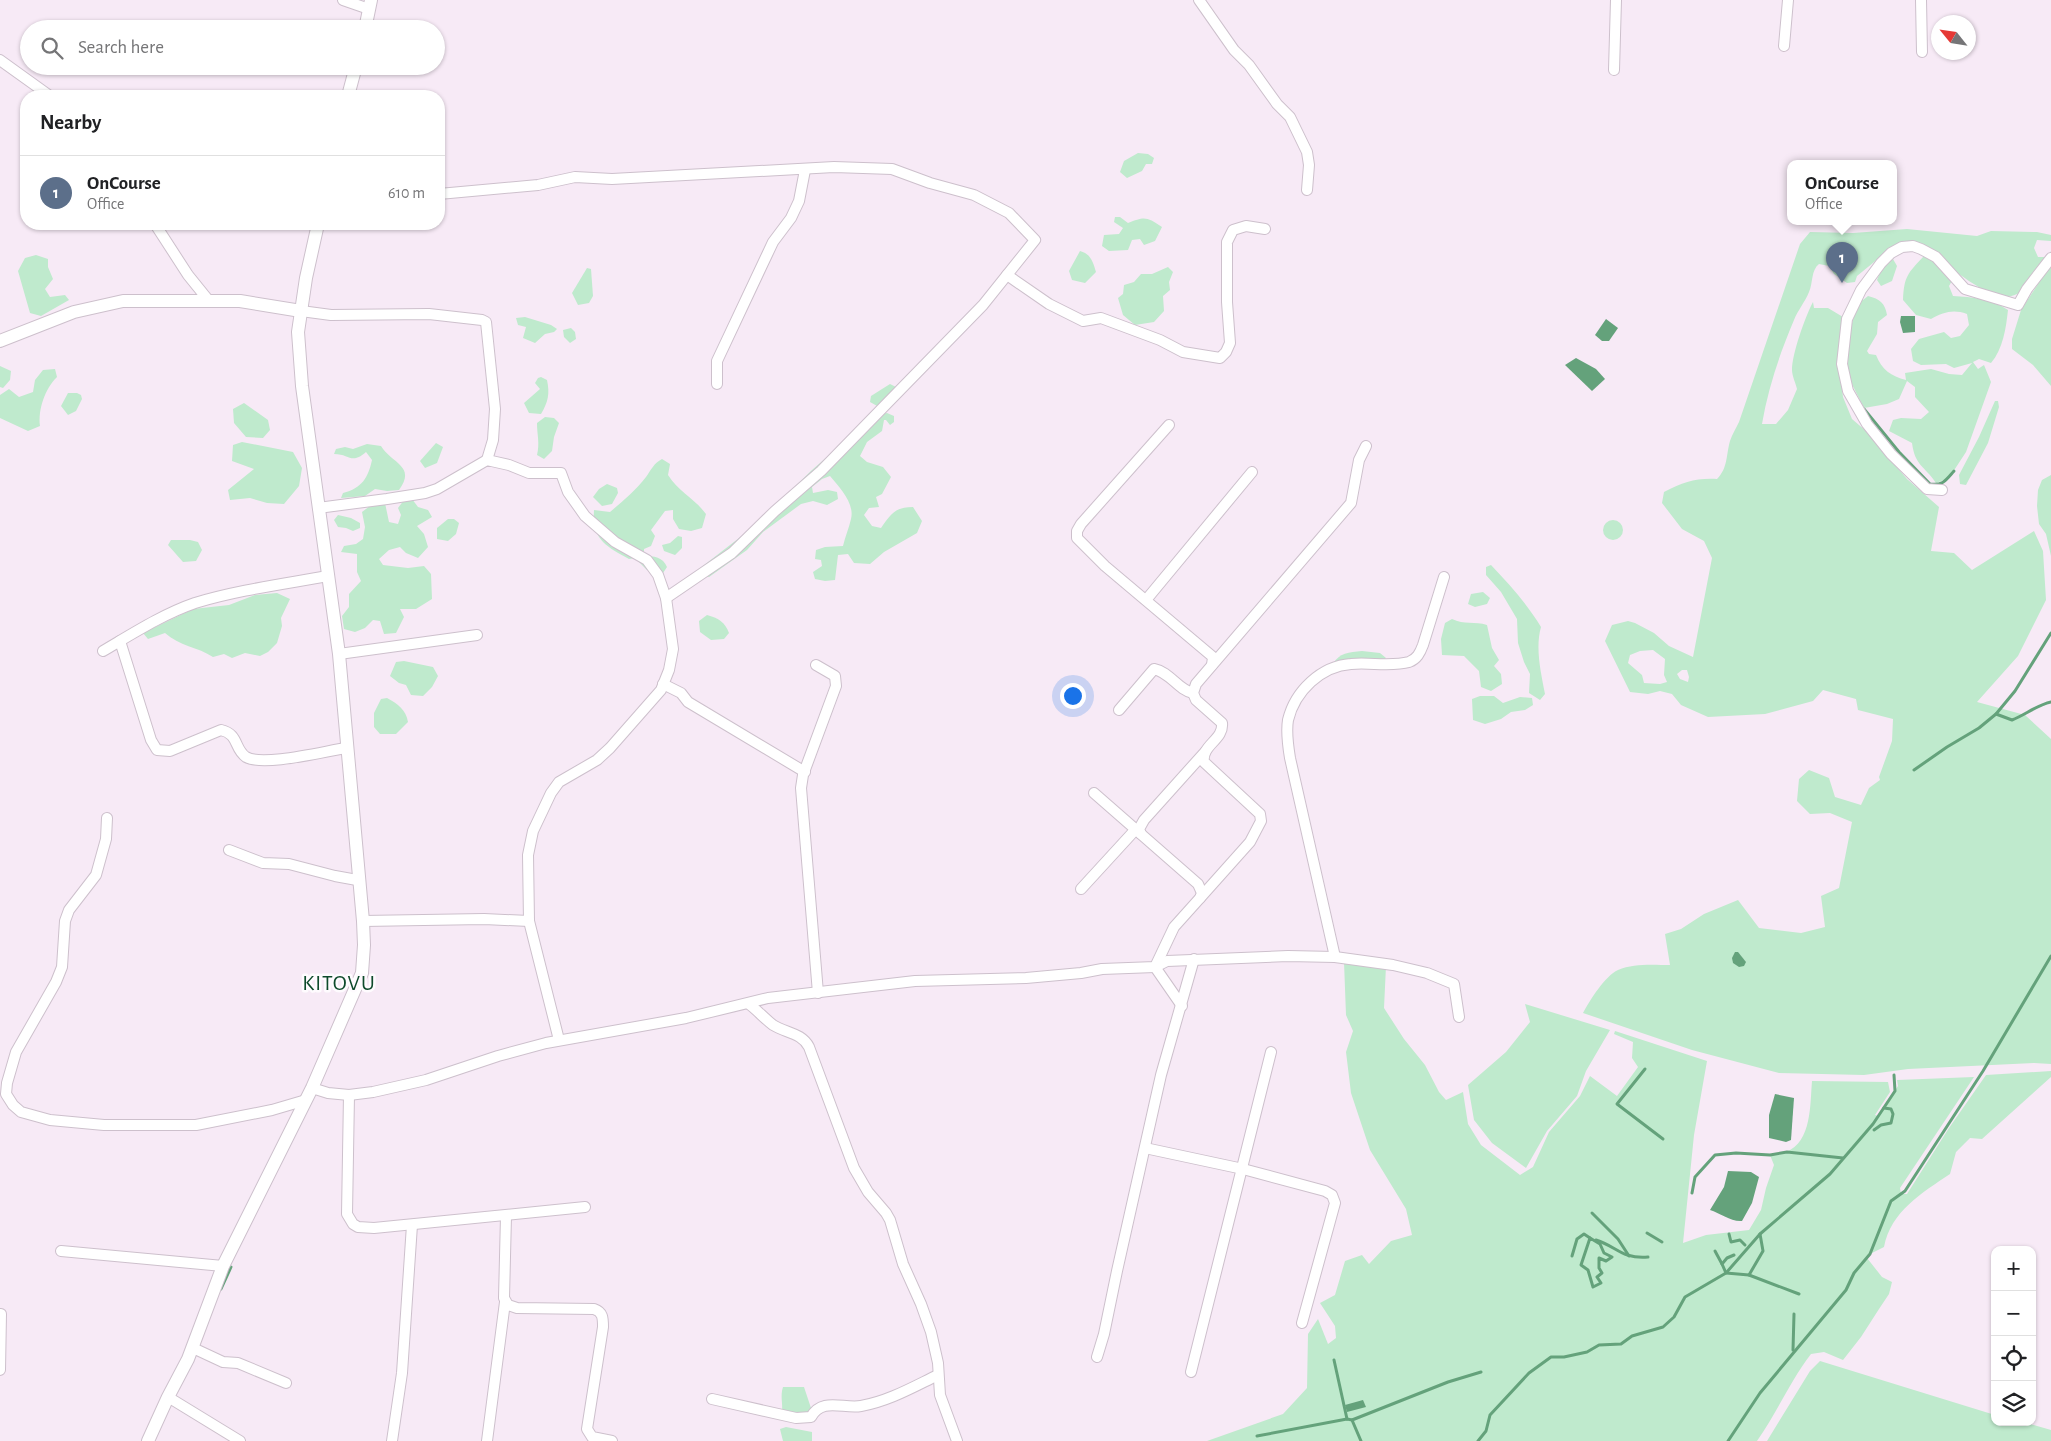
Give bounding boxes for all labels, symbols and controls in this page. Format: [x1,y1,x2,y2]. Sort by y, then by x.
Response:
north arrow [1931,15,1976,60]
search box [20,20,445,75]
icon: search [38,34,66,62]
text: Search here [78,38,164,57]
text: Nearby [40,112,101,133]
popup [1787,160,1897,225]
text: OnCourse [87,174,161,193]
text: OnCourse [1805,174,1879,193]
text: 1 [53,185,59,201]
text: 610 m [388,185,425,201]
text: Office [87,196,124,212]
text: Office [1805,196,1843,212]
pin: 1 [1826,242,1858,283]
your location [1060,683,1086,709]
district label: KITOVU [302,972,376,994]
map controls [1991,1246,2036,1426]
button: + [1991,1246,2036,1291]
button: − [1991,1291,2036,1336]
button: locate [1991,1336,2036,1381]
button: layers [1991,1381,2036,1426]

